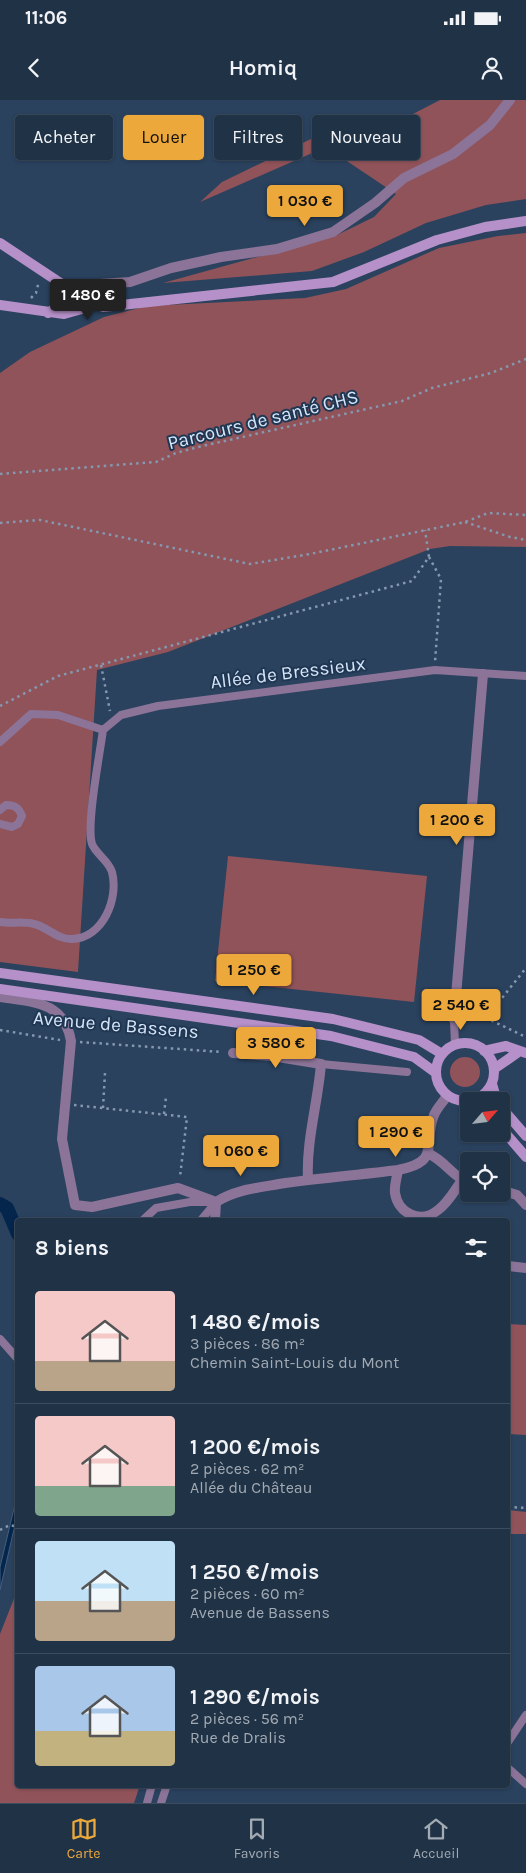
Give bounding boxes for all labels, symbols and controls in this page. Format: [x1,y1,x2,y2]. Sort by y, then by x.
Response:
text: 11:06 [25,7,67,29]
icon: back [20,54,48,82]
icon: person [478,54,506,82]
text: Homiq [229,55,297,81]
chip: Acheter [15,115,113,160]
chip: Louer [123,115,204,160]
chip: Filtres [214,115,302,160]
chip: Nouveau [312,115,420,160]
pin: 1 030 € [259,184,351,227]
text: 1 030 € [278,191,332,210]
pin: 1 480 € [42,278,134,321]
text: 1 480 € [61,285,115,304]
street label: Parcours de santé CHS [165,386,361,454]
street label: Allée de Bressieux [209,653,367,693]
pin: 1 200 € [411,804,503,846]
text: 1 200 € [430,810,484,829]
pin: 1 250 € [208,954,300,996]
text: 1 250 € [227,960,281,979]
pin: 2 540 € [415,988,507,1031]
text: 2 540 € [433,995,489,1014]
street label: Avenue de Bassens [32,1007,200,1043]
pin: 3 580 € [230,1026,322,1069]
text: 3 580 € [247,1033,305,1052]
north arrow [460,1092,510,1142]
map controls [460,1092,510,1202]
pin: 1 290 € [350,1116,442,1158]
text: 1 290 € [369,1122,423,1141]
pin: 1 060 € [195,1134,287,1177]
text: 1 060 € [214,1141,268,1160]
button: locate [460,1152,510,1202]
icon: filters [462,1234,490,1262]
text: 8 biens [35,1236,109,1260]
text: 1 480 €/mois [190,1310,320,1334]
icon: home [75,1311,135,1371]
text: 3 pièces · 86 m² [190,1334,305,1353]
text: Chemin Saint-Louis du Mont [190,1353,399,1372]
text: 1 200 €/mois [190,1435,320,1459]
icon: home [75,1436,135,1496]
text: 2 pièces · 62 m² [190,1459,304,1478]
text: Allée du Château [190,1478,312,1497]
text: 1 250 €/mois [190,1560,319,1584]
icon: home [75,1561,135,1621]
text: 2 pièces · 60 m² [190,1584,305,1603]
text: Avenue de Bassens [190,1603,330,1622]
text: 1 290 €/mois [190,1685,320,1709]
icon: home [75,1686,135,1746]
text: 2 pièces · 56 m² [190,1709,304,1728]
text: Rue de Dralis [190,1728,286,1747]
tab: Carte [67,1815,100,1862]
tab: Favoris [234,1815,280,1862]
tab: Accueil [413,1815,459,1862]

